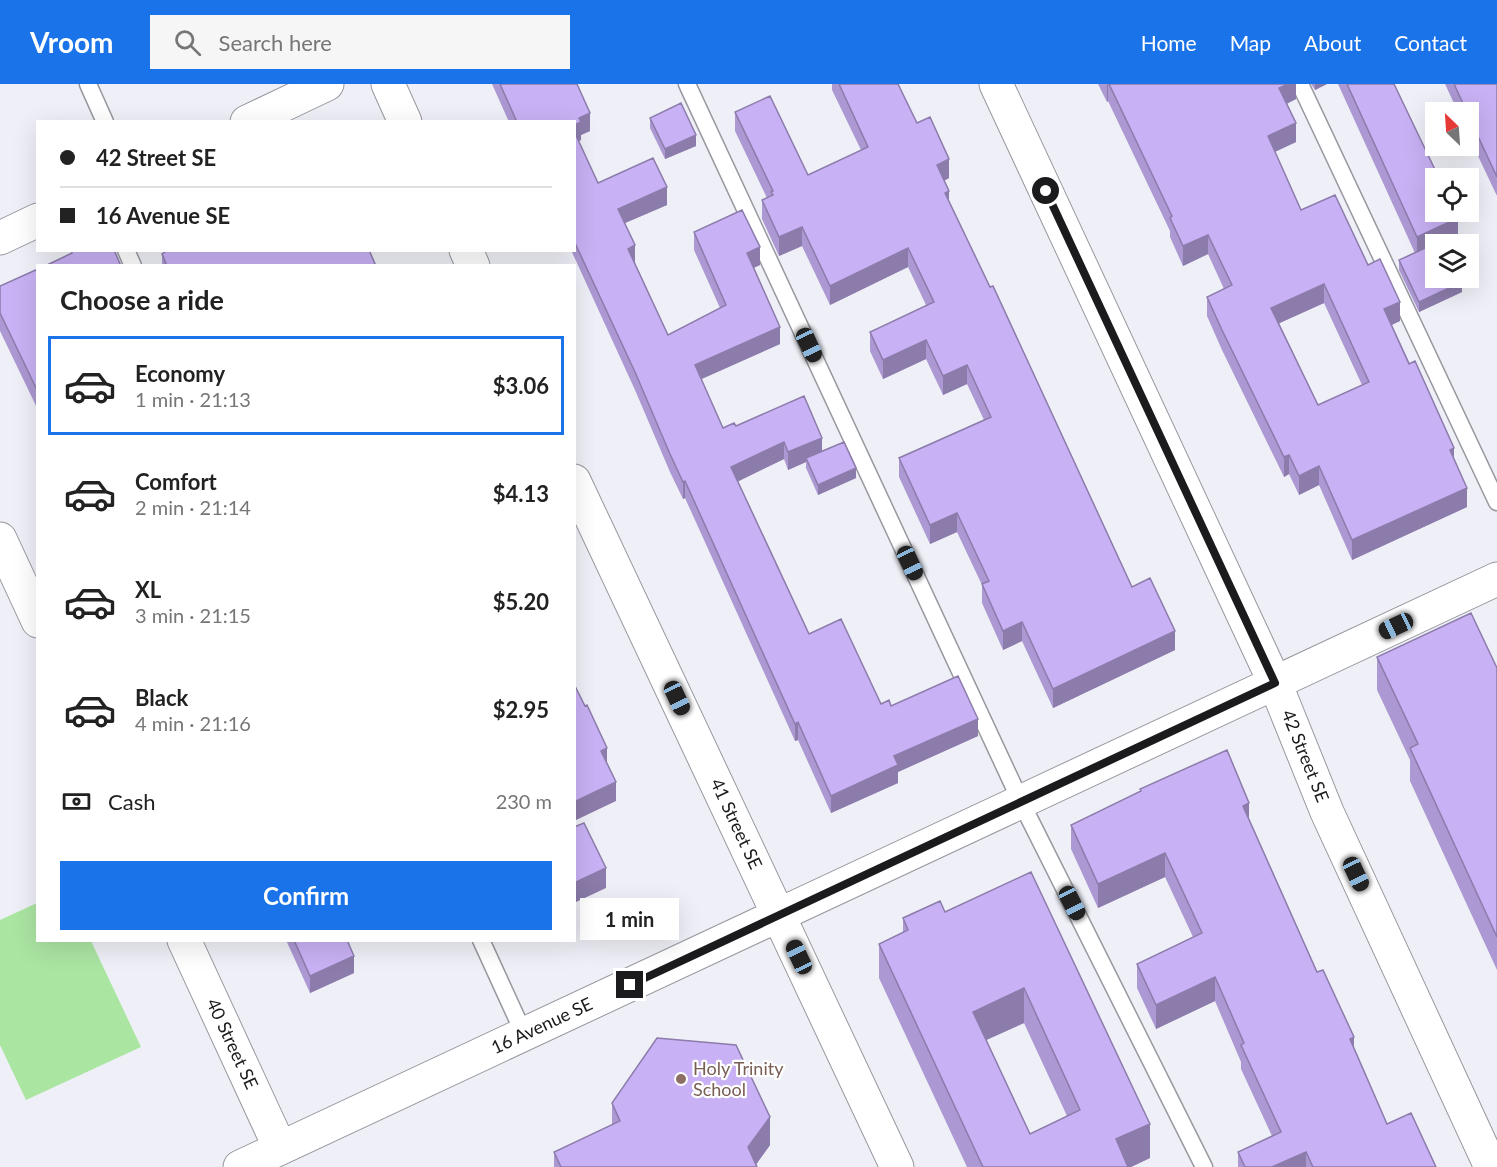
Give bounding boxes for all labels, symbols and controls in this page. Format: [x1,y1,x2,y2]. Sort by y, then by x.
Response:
search box [150,15,570,69]
text: Vroom [30,25,114,59]
icon: search [171,26,204,59]
text: Search here [219,29,332,56]
text: Home [1141,30,1197,55]
text: Map [1230,30,1271,55]
text: About [1304,30,1361,55]
text: Contact [1394,30,1467,55]
north arrow [1425,102,1479,156]
map controls [1425,102,1479,288]
text: 42 Street SE [96,144,216,171]
button: locate [1425,168,1479,222]
route start [1032,177,1059,204]
text: 16 Avenue SE [96,202,230,229]
button: layers [1425,234,1479,288]
text: Choose a ride [60,283,224,316]
car [793,325,825,365]
icon: car [63,359,117,413]
text: Economy [135,360,225,387]
text: $3.06 [493,372,549,399]
text: 1 min · 21:13 [135,387,251,411]
icon: car [63,467,117,521]
text: Comfort [135,468,217,495]
text: $4.13 [493,480,549,507]
text: 2 min · 21:14 [135,495,251,519]
car [894,543,926,583]
icon: car [63,575,117,629]
text: XL [135,576,161,603]
text: $5.20 [493,588,549,615]
text: 3 min · 21:15 [135,603,251,627]
car [1376,610,1416,642]
car [661,678,693,718]
icon: car [63,683,117,737]
text: Black [135,684,188,711]
text: $2.95 [493,696,549,723]
street label: 42 Street SE [1277,706,1334,805]
text: 4 min · 21:16 [135,711,251,735]
street label: 41 Street SE [706,775,768,872]
icon: cash [60,785,93,818]
text: Cash [108,788,155,815]
text: 230 m [496,789,552,813]
car [1340,854,1372,894]
button: Confirm [60,861,552,930]
car [1056,883,1088,923]
callout: 1 min [580,898,680,940]
text: 1 min [605,907,654,931]
car [783,937,815,977]
route end [616,971,643,998]
street label: 16 Avenue SE [487,992,596,1058]
street label: 40 Street SE [202,995,264,1092]
place label: Holy Trinity School [693,1057,784,1100]
marker: Holy Trinity School [674,1072,688,1086]

